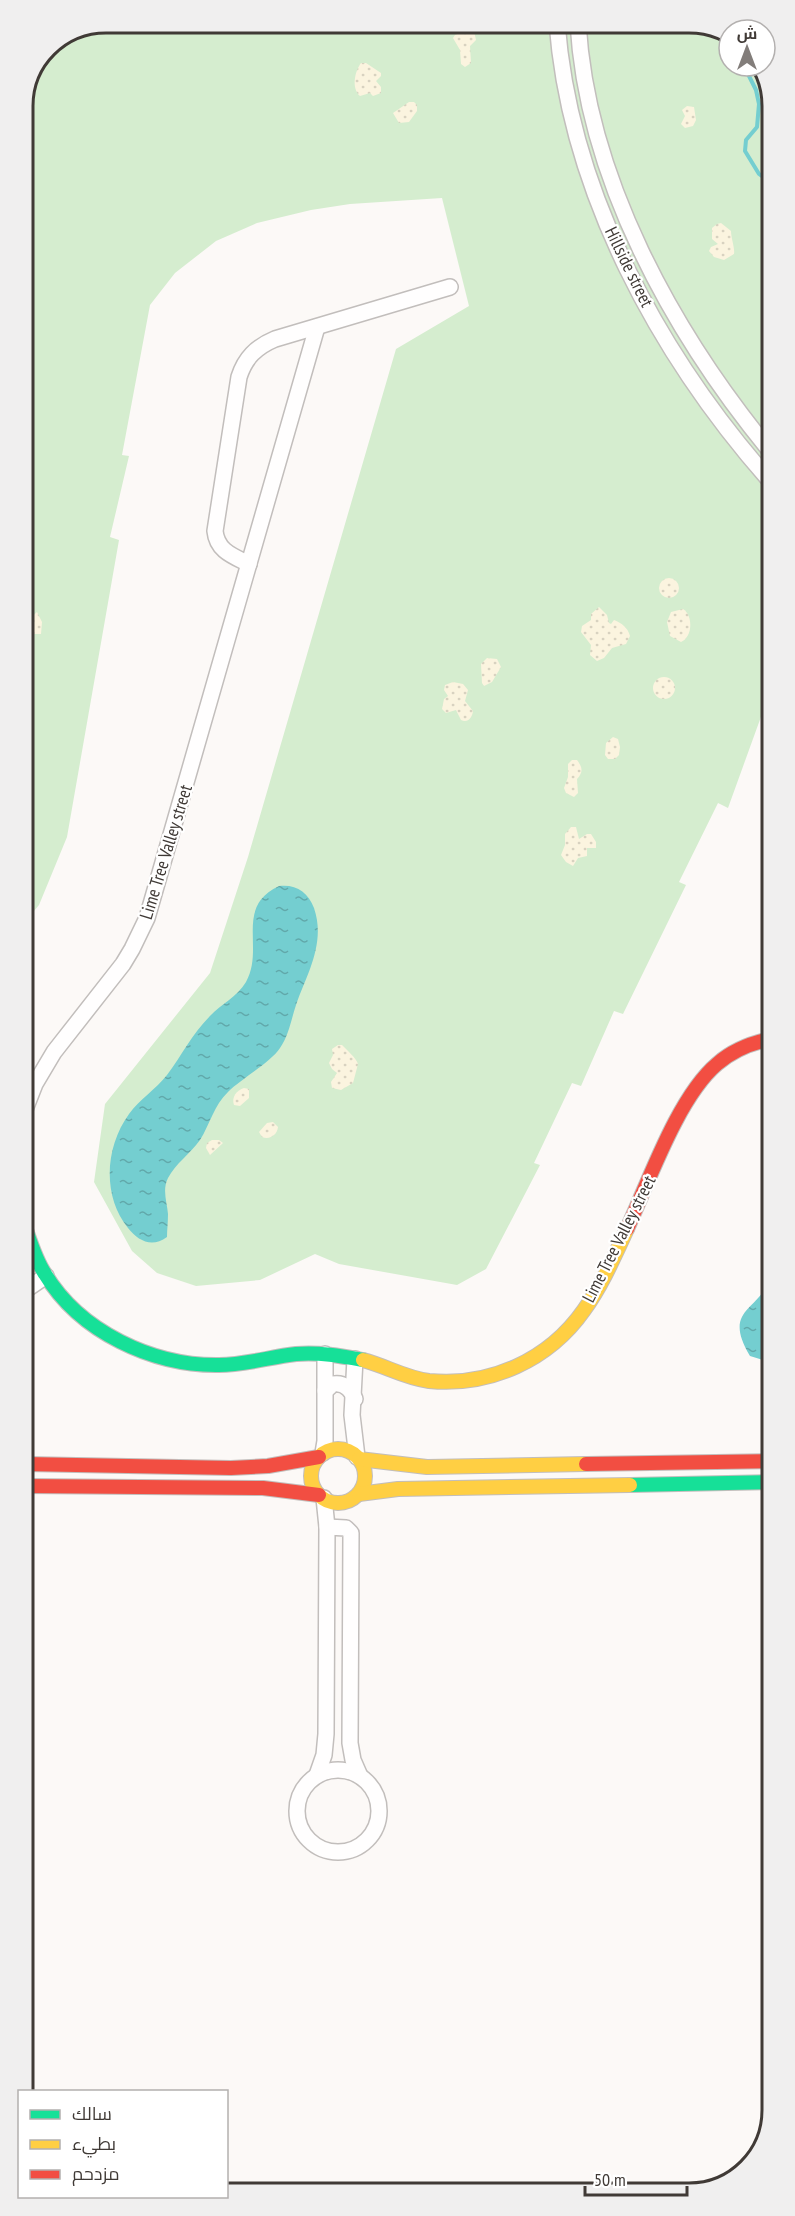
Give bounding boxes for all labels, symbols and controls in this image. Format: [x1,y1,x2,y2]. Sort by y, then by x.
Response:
north arrow [717,18,777,78]
text: ش [737,23,757,43]
street label: Hillside street [600,223,659,311]
street label: Lime Tree Valley street [134,782,197,922]
street label: Lime Tree Valley street [577,1171,660,1306]
legend [18,2090,228,2198]
text: سالك [72,2102,112,2125]
text: بطيء [72,2132,116,2158]
scale bar [585,2159,687,2197]
text: مزدحم [72,2162,120,2186]
text: 50 m [594,2168,626,2191]

